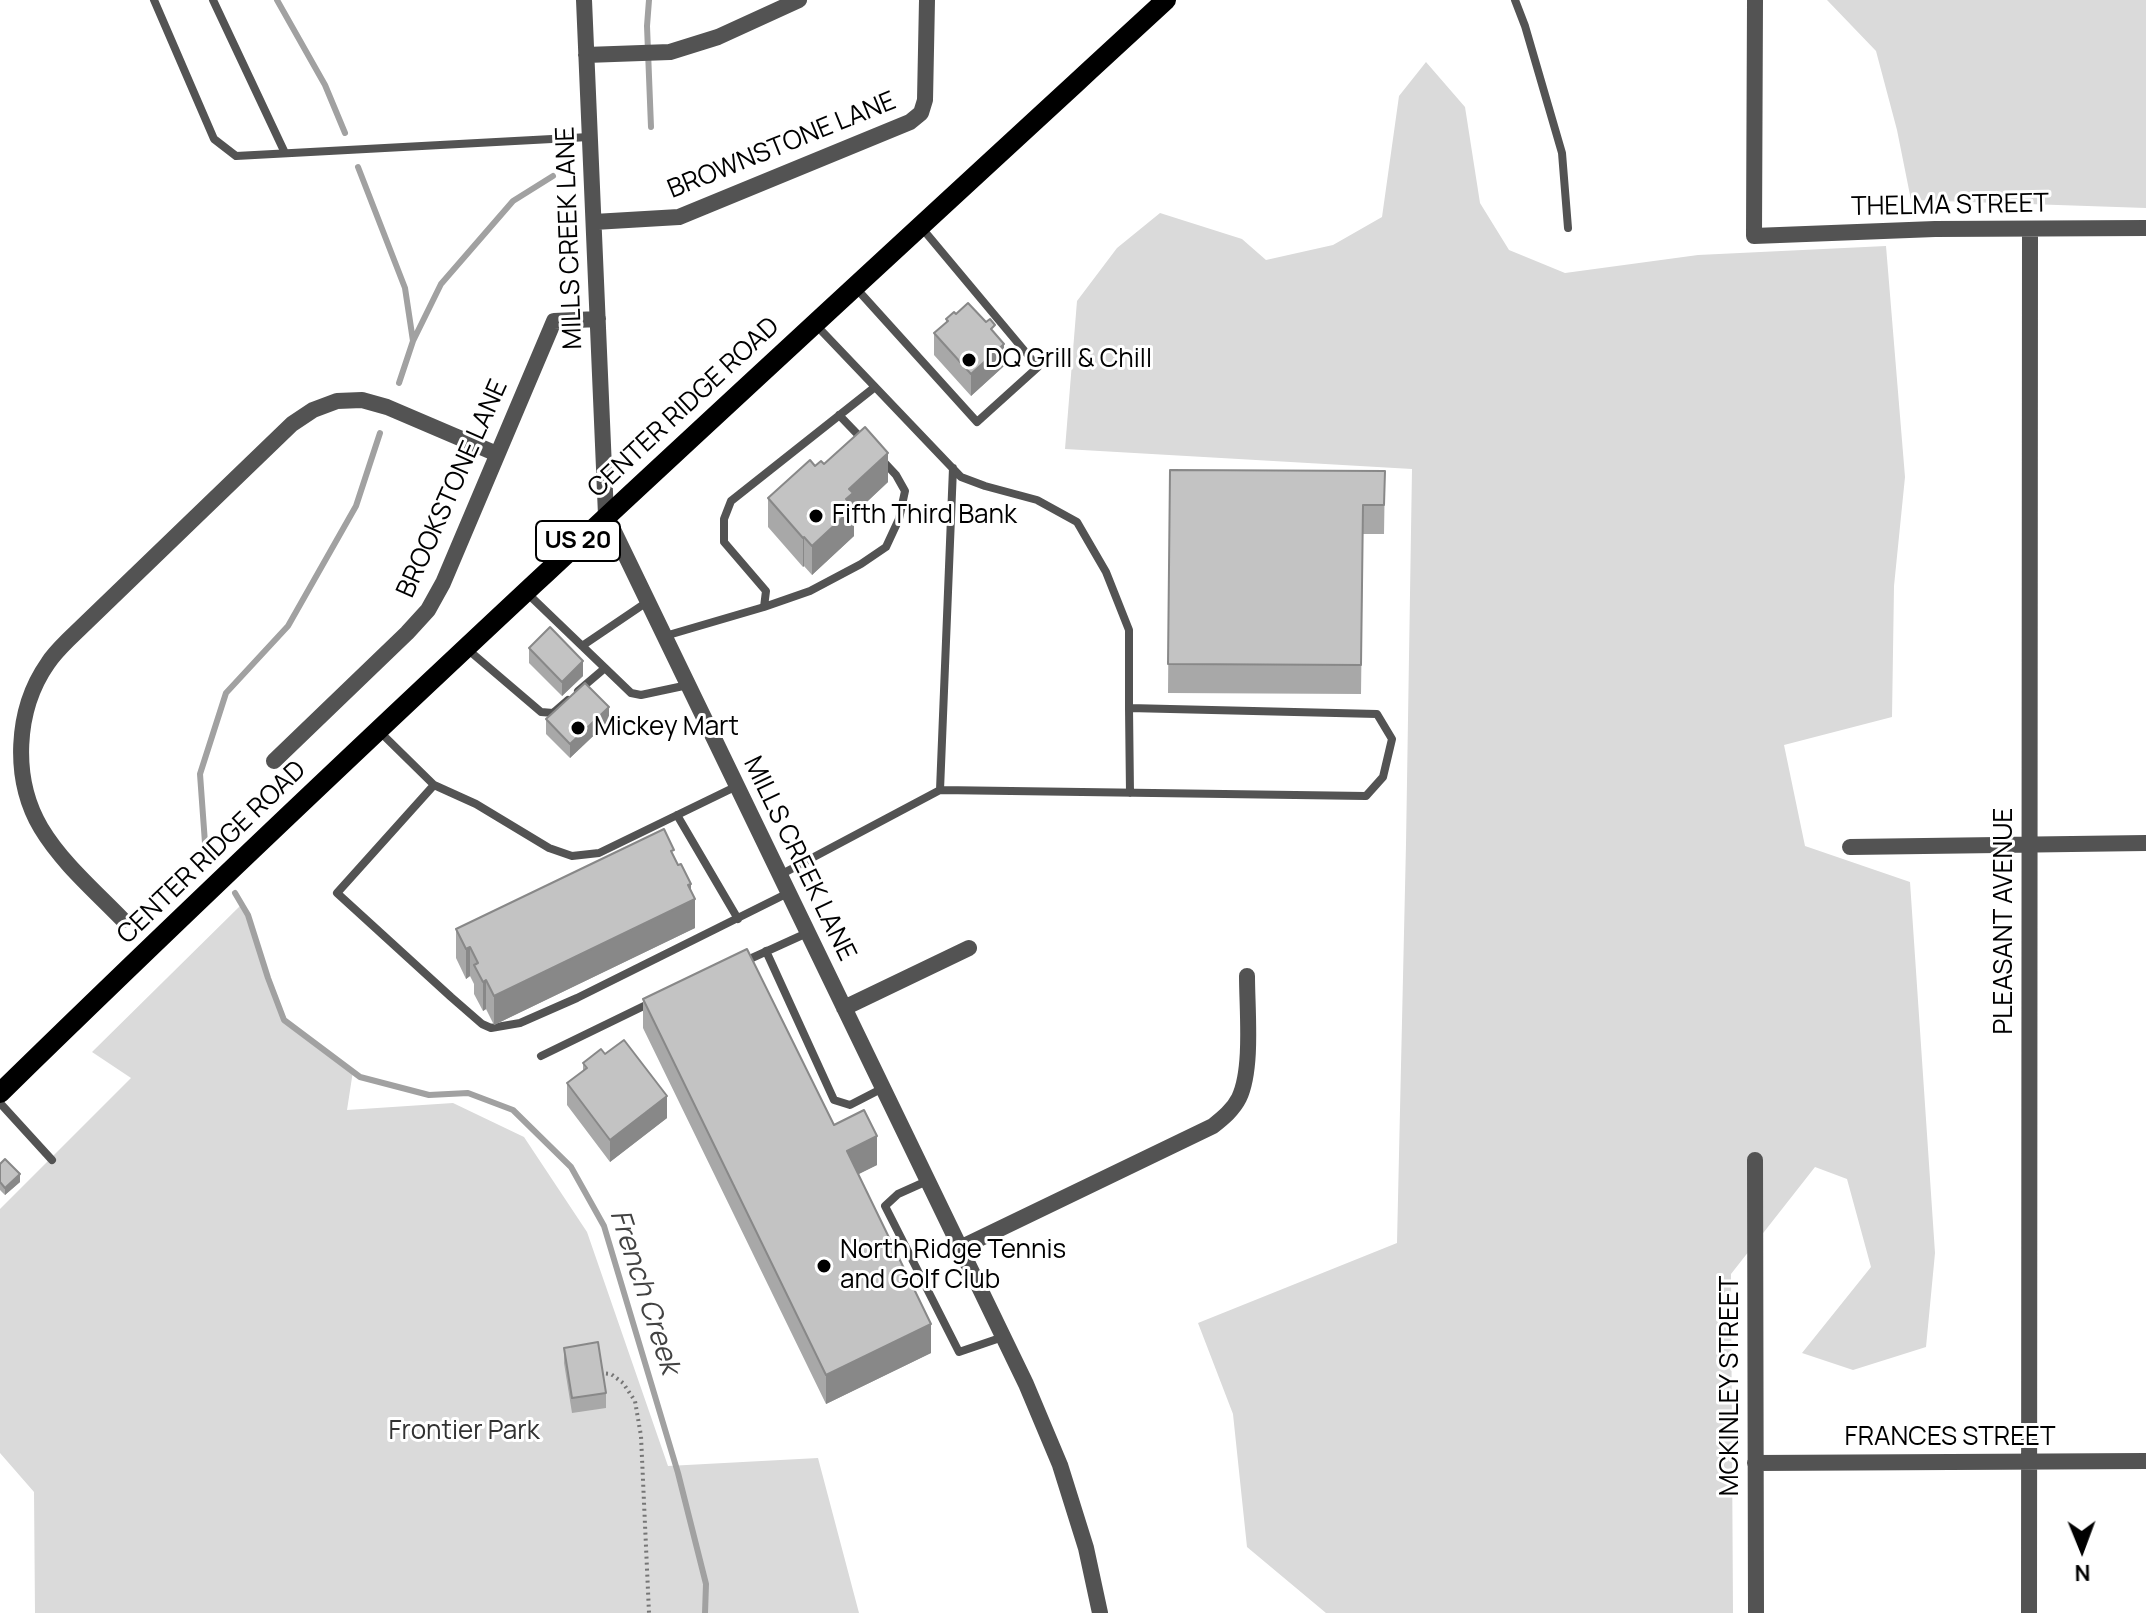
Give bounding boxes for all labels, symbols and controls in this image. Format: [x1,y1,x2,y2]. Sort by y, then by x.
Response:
street label: BROWNSTONE LANE [663,86,901,206]
street label: MILLS CREEK LANE [551,126,589,350]
street label: THELMA STREET [1851,189,2049,223]
street label: CENTER RIDGE ROAD [582,311,786,505]
place label: DQ Grill & Chill [985,344,1152,376]
marker: DQ Grill & Chill [960,351,978,369]
street label: BROOKSTONE LANE [391,375,515,603]
place label: Fifth Third Bank [832,500,1017,532]
marker: Fifth Third Bank [807,507,825,525]
road number: US 20 [536,521,620,561]
place label: Mickey Mart [594,712,739,744]
marker: Mickey Mart [569,719,587,737]
street label: MILLS CREEK LANE [736,752,862,966]
street label: CENTER RIDGE ROAD [111,755,313,951]
street label: PLEASANT AVENUE [1989,808,2021,1034]
water label: French Creek [602,1206,686,1378]
place label: North Ridge Tennis and Golf Club [840,1235,1066,1296]
marker: North Ridge Tennis and Golf Club [815,1257,833,1275]
street label: MCKINLEY STREET [1715,1276,1747,1496]
park label: Frontier Park [388,1416,540,1448]
street label: FRANCES STREET [1845,1422,2055,1454]
north arrow [2042,1509,2122,1589]
text: N [2074,1558,2091,1588]

